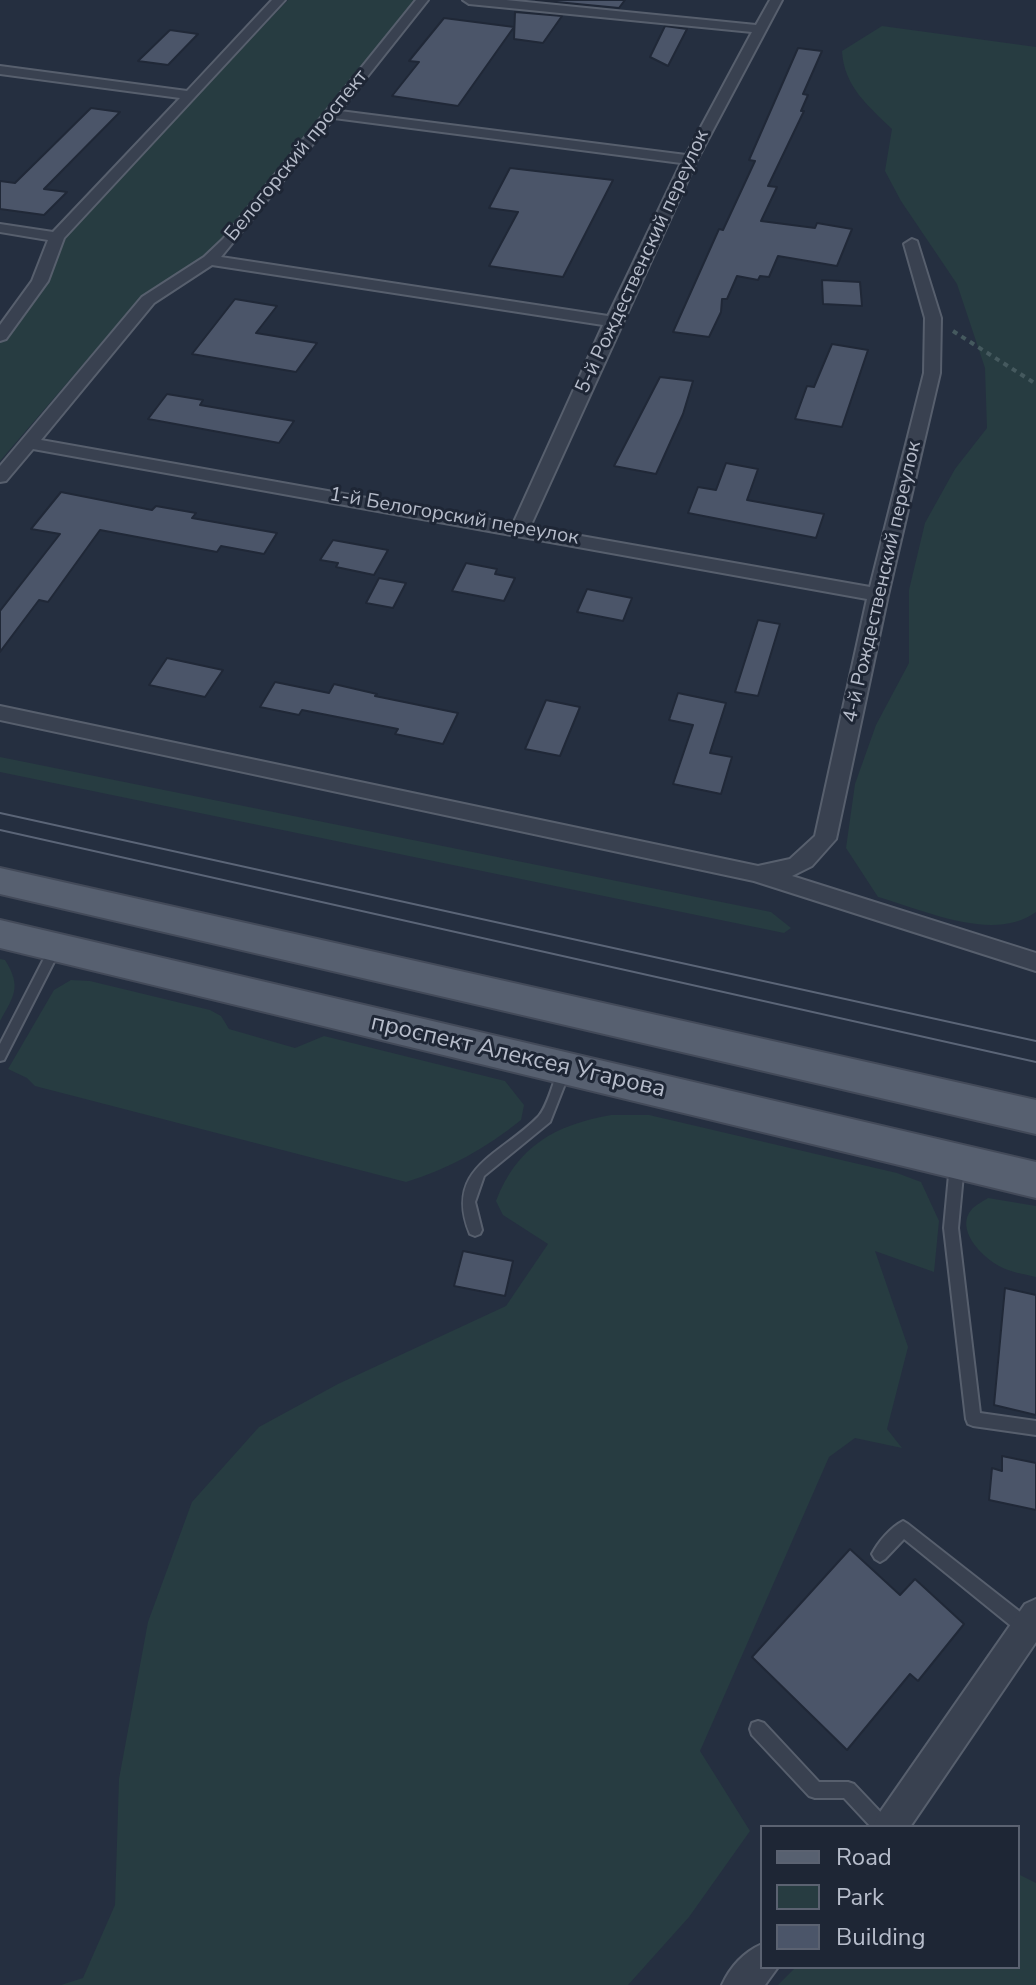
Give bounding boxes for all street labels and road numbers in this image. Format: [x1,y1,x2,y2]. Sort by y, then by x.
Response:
street label: Белогорский проспект [221,66,373,246]
street label: 5-й Рождественский переулок [571,126,715,398]
street label: 4-й Рождественский переулок [839,439,927,725]
street label: 1-й Белогорский переулок [327,483,581,551]
street label: проспект Алексея Угарова [368,1009,668,1105]

